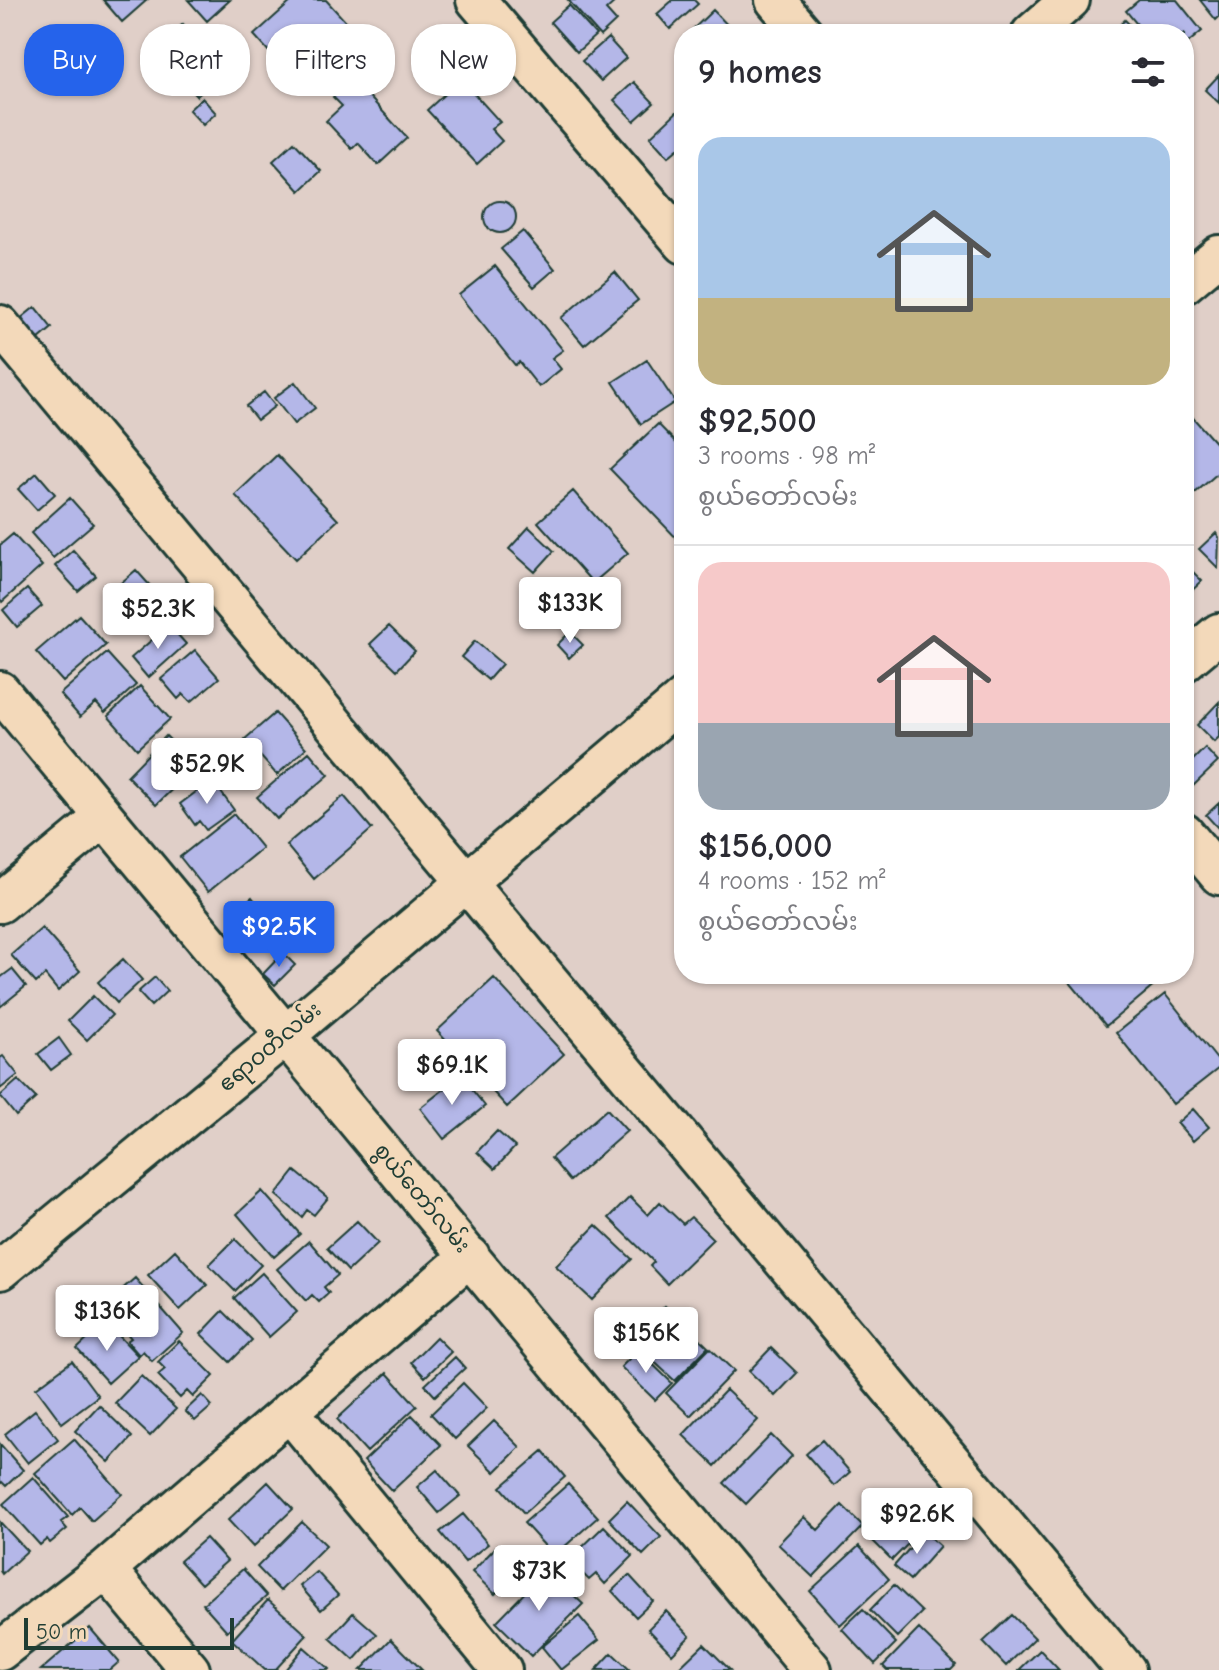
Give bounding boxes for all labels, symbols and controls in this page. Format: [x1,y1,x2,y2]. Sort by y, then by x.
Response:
chip: Buy [24,24,124,96]
chip: Rent [140,24,250,96]
chip: Filters [266,24,395,96]
chip: New [411,24,516,96]
icon: filters [1126,50,1170,94]
text: 9 homes [698,52,822,92]
icon: home [862,189,1006,333]
text: $92,500 [698,401,817,441]
text: 3 rooms · 98 m² [698,441,875,471]
text: စွယ်တော်လမ်း [698,482,858,512]
pin: $133K [514,577,626,645]
pin: $52.3K [93,583,223,651]
text: $133K [537,588,603,618]
text: $52.3K [121,594,195,624]
icon: home [862,614,1006,758]
pin: $52.9K [142,738,272,806]
text: $52.9K [169,749,245,779]
text: $156,000 [698,826,833,866]
text: 4 rooms · 152 m² [698,866,886,896]
pin: $92.5K [214,901,344,969]
text: စွယ်တော်လမ်း [698,907,858,937]
text: $92.5K [241,912,317,942]
street label: ဧရာဝတီလမ်း [212,994,329,1100]
pin: $69.1K [387,1039,517,1107]
text: $69.1K [416,1050,488,1080]
street label: စွယ်တော်လမ်း [366,1136,478,1260]
pin: $136K [51,1285,163,1353]
text: $136K [74,1296,140,1326]
pin: $156K [590,1307,702,1375]
text: $156K [612,1318,680,1348]
pin: $92.6K [852,1488,982,1556]
text: $92.6K [879,1499,955,1529]
pin: $73K [492,1545,586,1613]
text: $73K [512,1556,566,1586]
scale bar [24,1614,234,1650]
text: 50 m [36,1619,87,1645]

